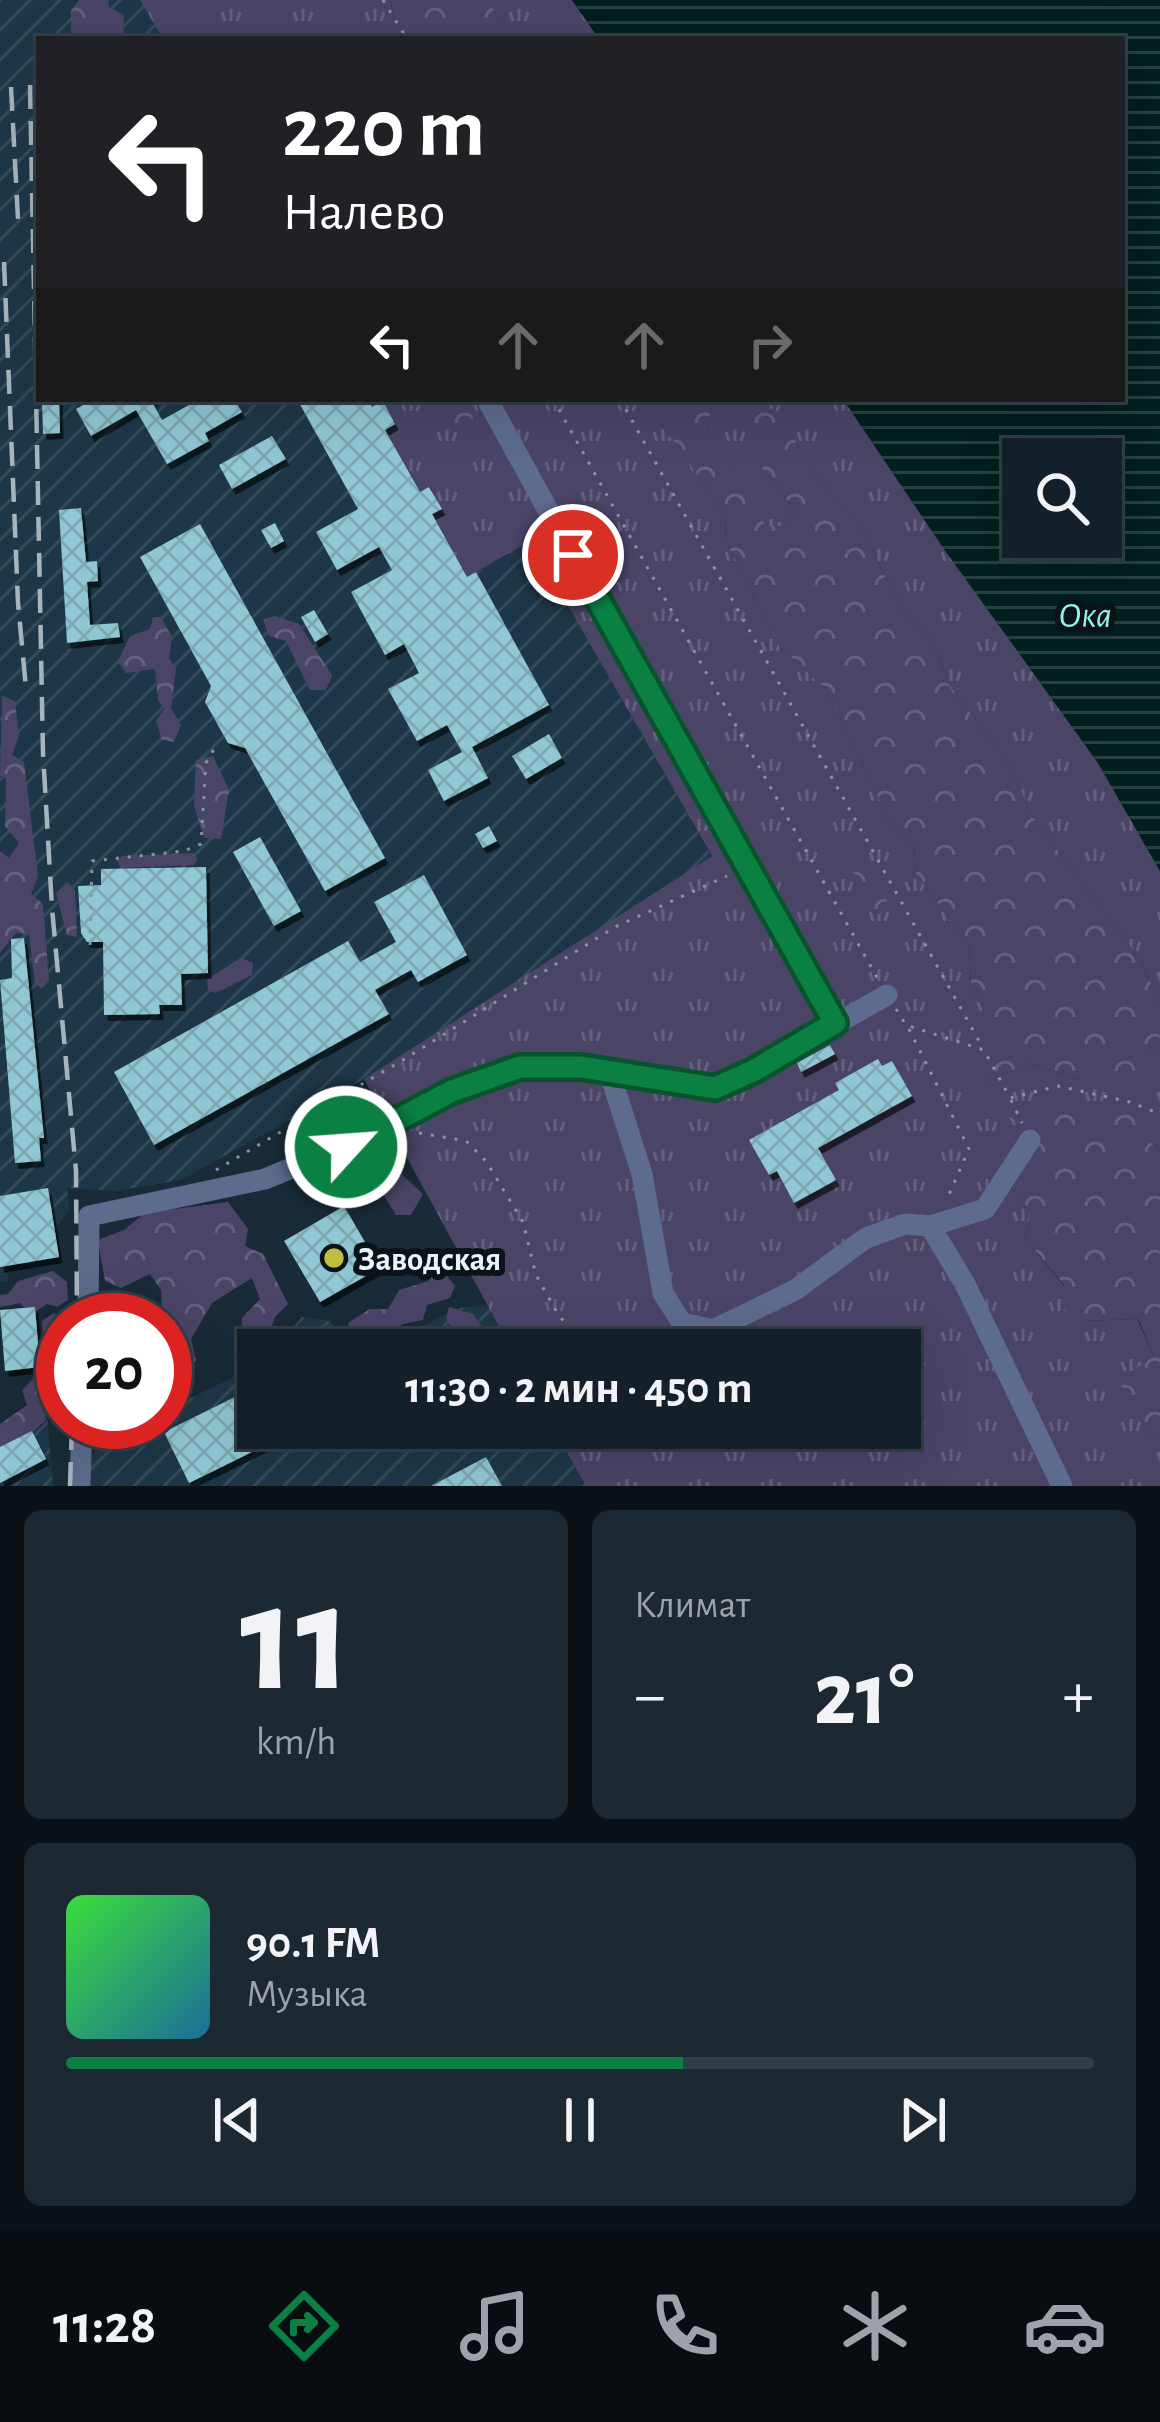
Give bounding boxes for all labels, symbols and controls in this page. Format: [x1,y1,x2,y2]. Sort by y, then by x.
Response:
icon: left [84,84,240,240]
text: 220 m [282,88,485,172]
text: Налево [282,186,445,240]
icon: left [359,312,425,378]
icon: ahead [485,312,551,378]
icon: ahead [611,312,677,378]
icon: right [737,312,803,378]
map controls [1002,438,1122,558]
button: search [1002,438,1122,558]
pin [522,504,624,606]
icon: arrive [540,522,606,588]
water label: Ока [1058,598,1112,634]
position arrow [283,1084,409,1210]
place label: Заводская [358,1244,501,1277]
marker: Заводская [321,1245,347,1271]
speed limit sign: 20 [36,1293,192,1449]
text: 11:30 · 2 мин · 450 m [405,1366,753,1411]
text: 11 [240,1563,352,1719]
text: Климат [634,1586,750,1625]
text: 21° [813,1651,915,1741]
text: − [634,1663,666,1729]
text: + [1062,1663,1094,1729]
text: km/h [256,1723,336,1762]
text: 90.1 FM [246,1921,380,1966]
text: Музыка [246,1975,368,2014]
icon: previous [204,2087,270,2153]
icon: pause [547,2087,613,2153]
icon: next [890,2087,956,2153]
icon: directions [262,2284,346,2368]
icon: music [453,2284,537,2368]
icon: phone [643,2284,727,2368]
icon: climate [833,2284,917,2368]
icon: car [1023,2284,1107,2368]
text: 11:28 [53,2299,156,2353]

